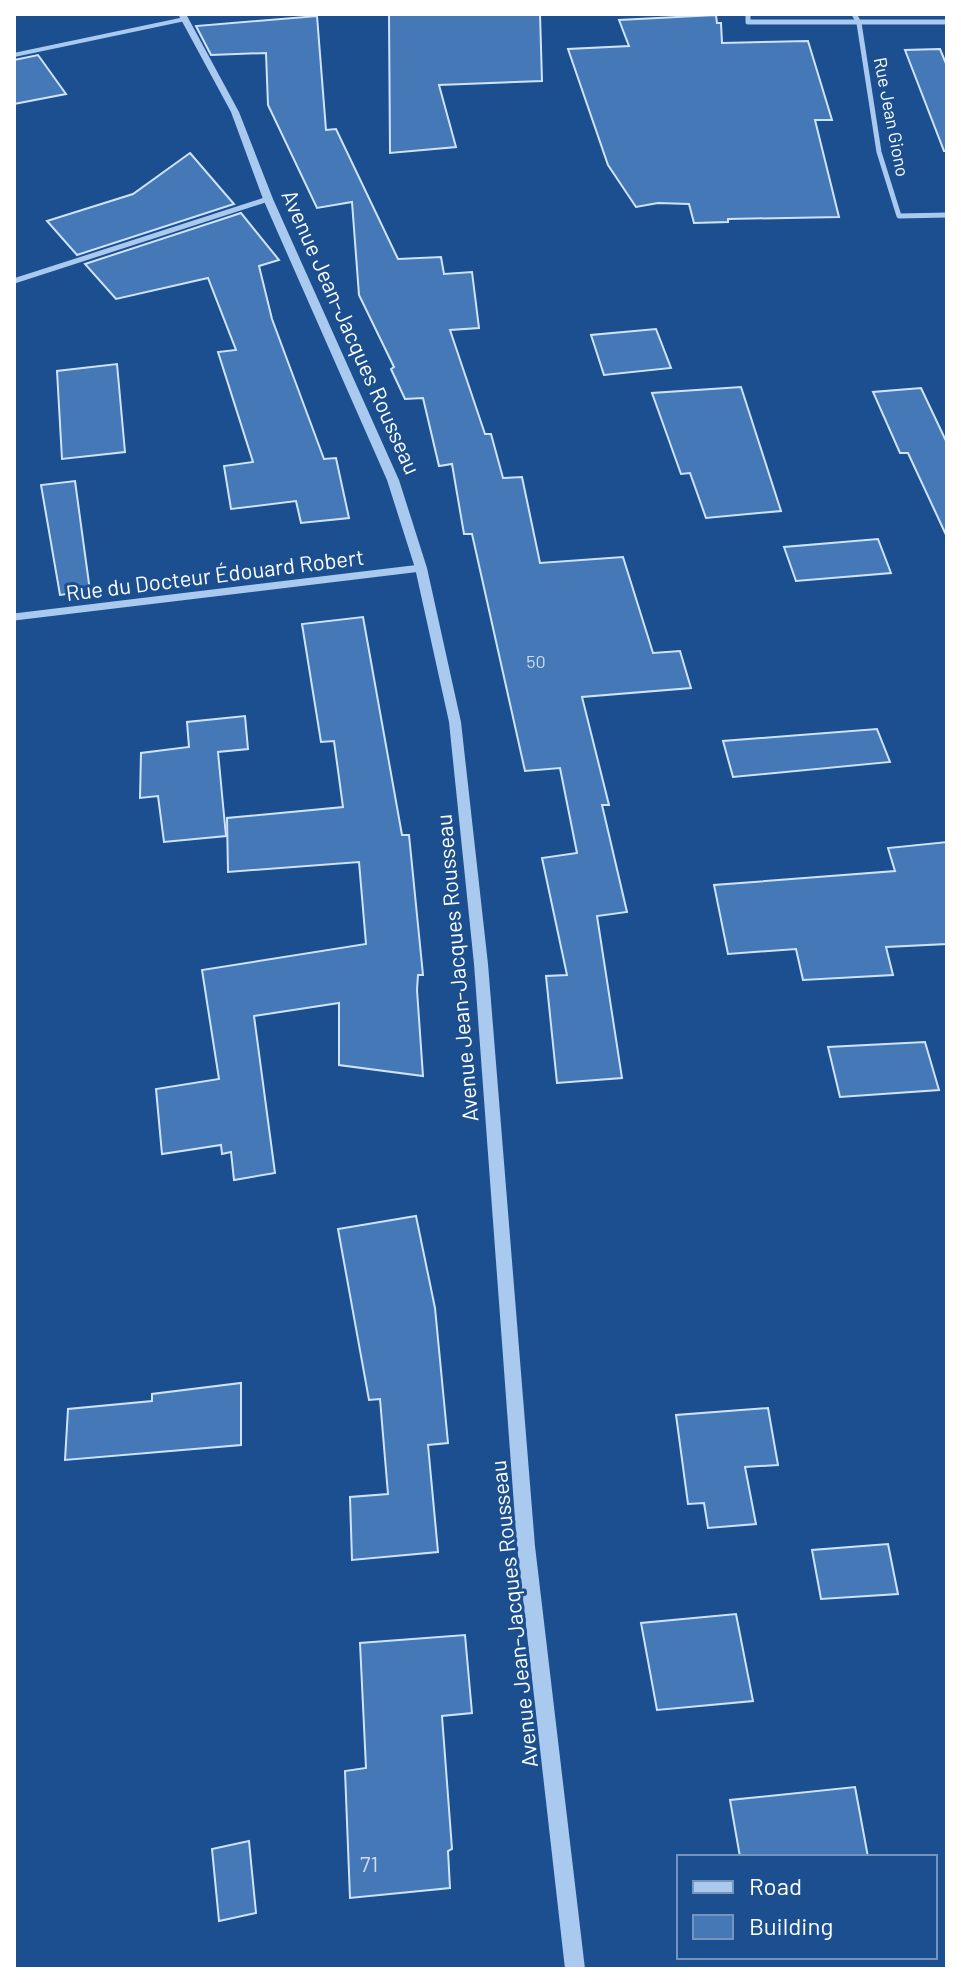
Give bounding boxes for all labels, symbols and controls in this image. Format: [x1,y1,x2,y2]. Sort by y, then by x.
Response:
street label: Rue Jean Giono [870,55,914,178]
street label: Avenue Jean-Jacques Rousseau [277,185,427,478]
street label: Rue du Docteur Édouard Robert [64,543,365,605]
house number: 50 [526,650,546,672]
street label: Avenue Jean-Jacques Rousseau [430,813,482,1123]
street label: Avenue Jean-Jacques Rousseau [484,1459,542,1769]
house number: 71 [360,1850,378,1876]
legend [677,1855,937,1959]
text: Road [749,1871,802,1900]
text: Building [749,1911,833,1940]

